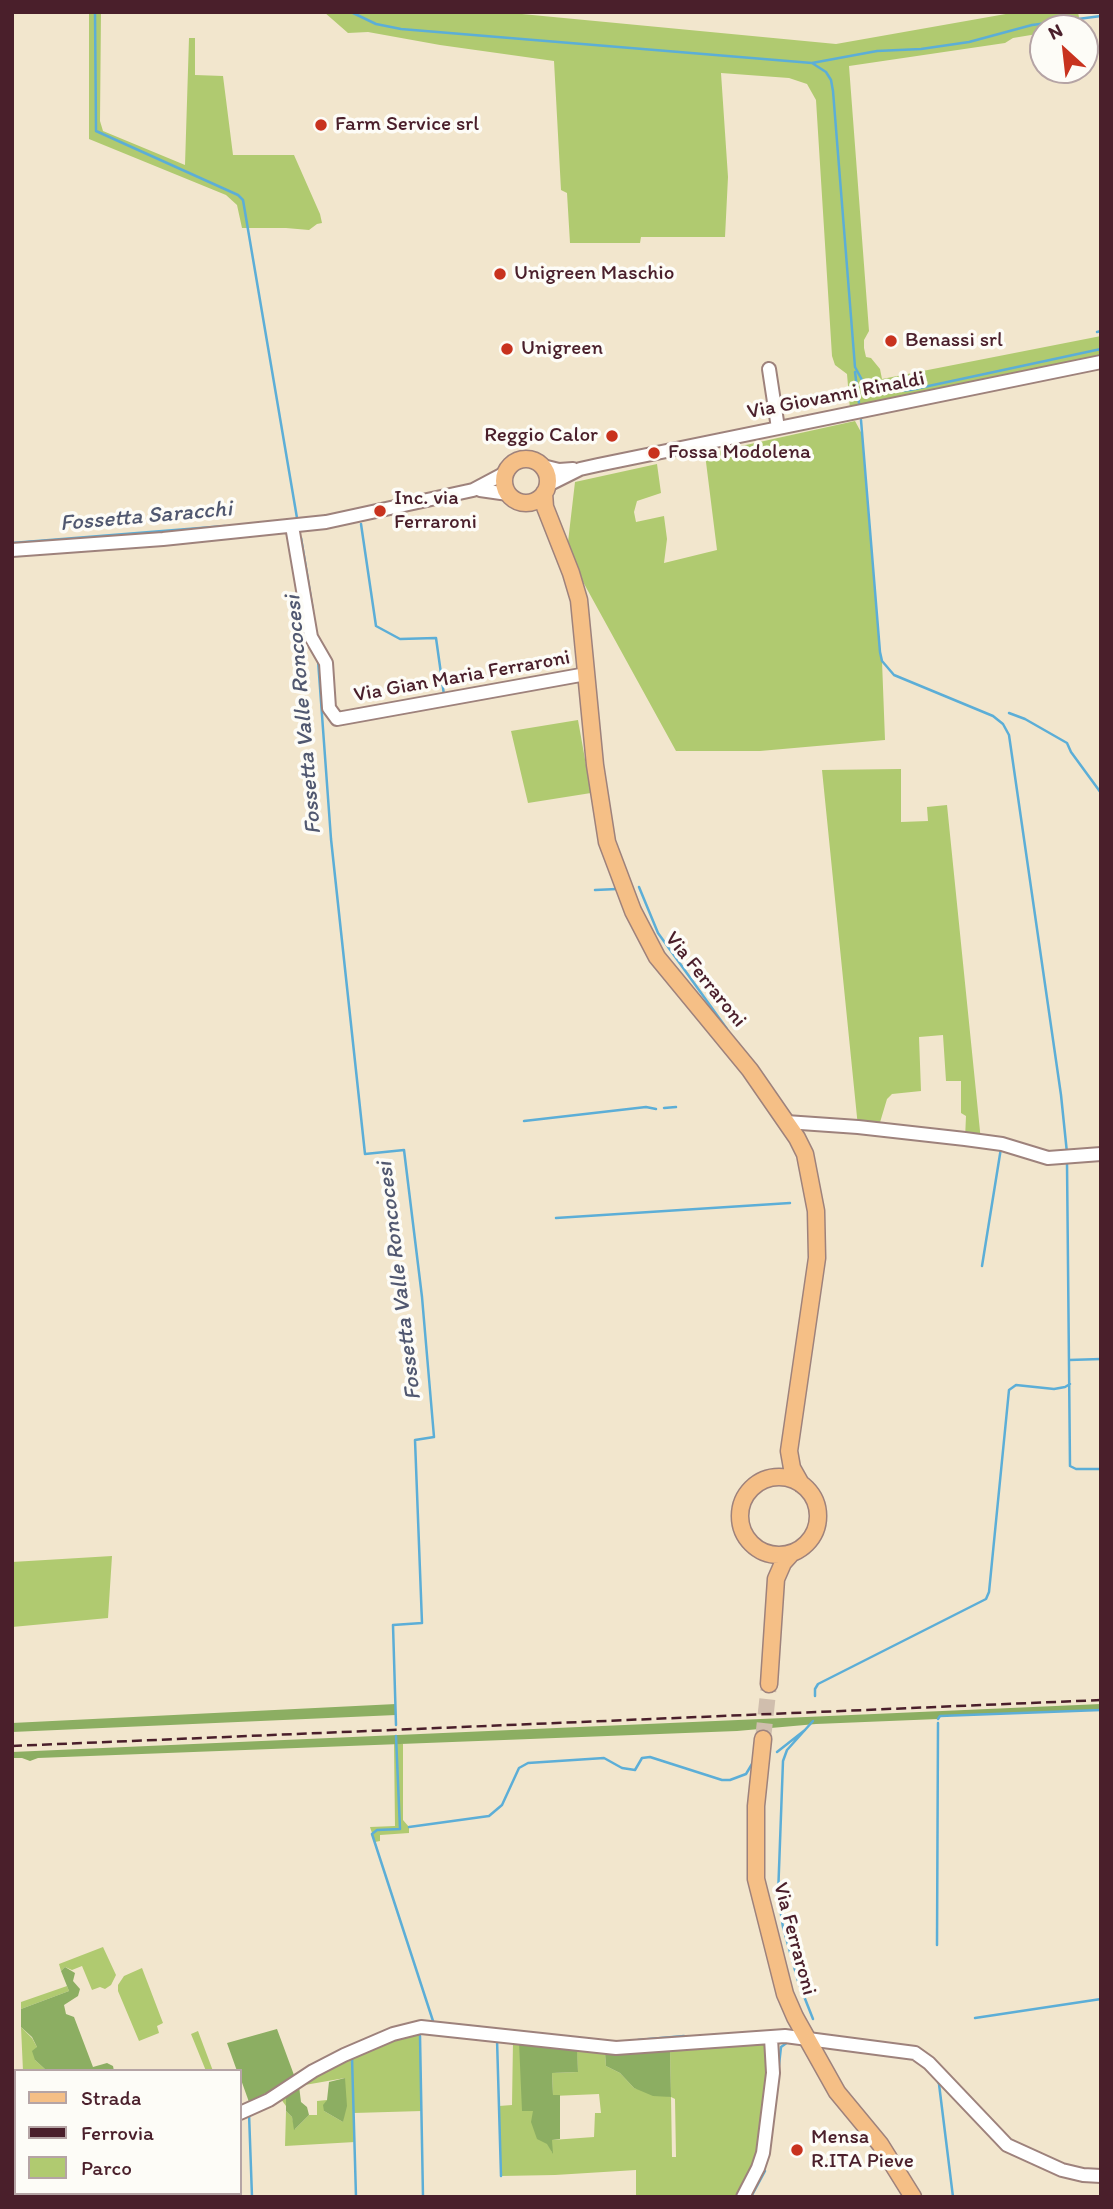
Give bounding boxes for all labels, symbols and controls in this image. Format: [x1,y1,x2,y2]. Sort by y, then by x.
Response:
north arrow [1029,14,1099,84]
text: N [1044,18,1066,45]
place label: Farm Service srl [335,112,479,138]
marker: Farm Service srl [313,117,329,133]
place label: Unigreen Maschio [514,261,674,287]
marker: Unigreen Maschio [492,266,508,282]
place label: Benassi srl [905,328,1003,354]
marker: Benassi srl [883,333,899,349]
place label: Unigreen [521,336,603,362]
marker: Unigreen [499,341,515,357]
street label: Via Giovanni Rinaldi [745,366,927,426]
place label: Reggio Calor [484,423,598,449]
marker: Reggio Calor [604,428,620,444]
place label: Fossa Modolena [668,440,811,466]
marker: Fossa Modolena [646,445,662,461]
place label: Inc. via Ferraroni [394,486,477,536]
water label: Fossetta Saracchi [59,496,233,538]
marker: Inc. via Ferraroni [372,503,388,519]
water label: Fossetta Valle Roncocesi [280,594,328,836]
street label: Via Gian Maria Ferraroni [352,646,572,708]
street label: Via Ferraroni [659,927,751,1033]
water label: Fossetta Valle Roncocesi [372,1160,428,1402]
street label: Via Ferraroni [767,1880,821,1998]
legend [14,2069,242,2195]
text: Strada [81,2085,141,2110]
text: Ferrovia [81,2120,154,2145]
place label: Mensa R.ITA Pieve [811,2125,914,2175]
marker: Mensa R.ITA Pieve [789,2142,805,2158]
text: Parco [81,2155,132,2180]

